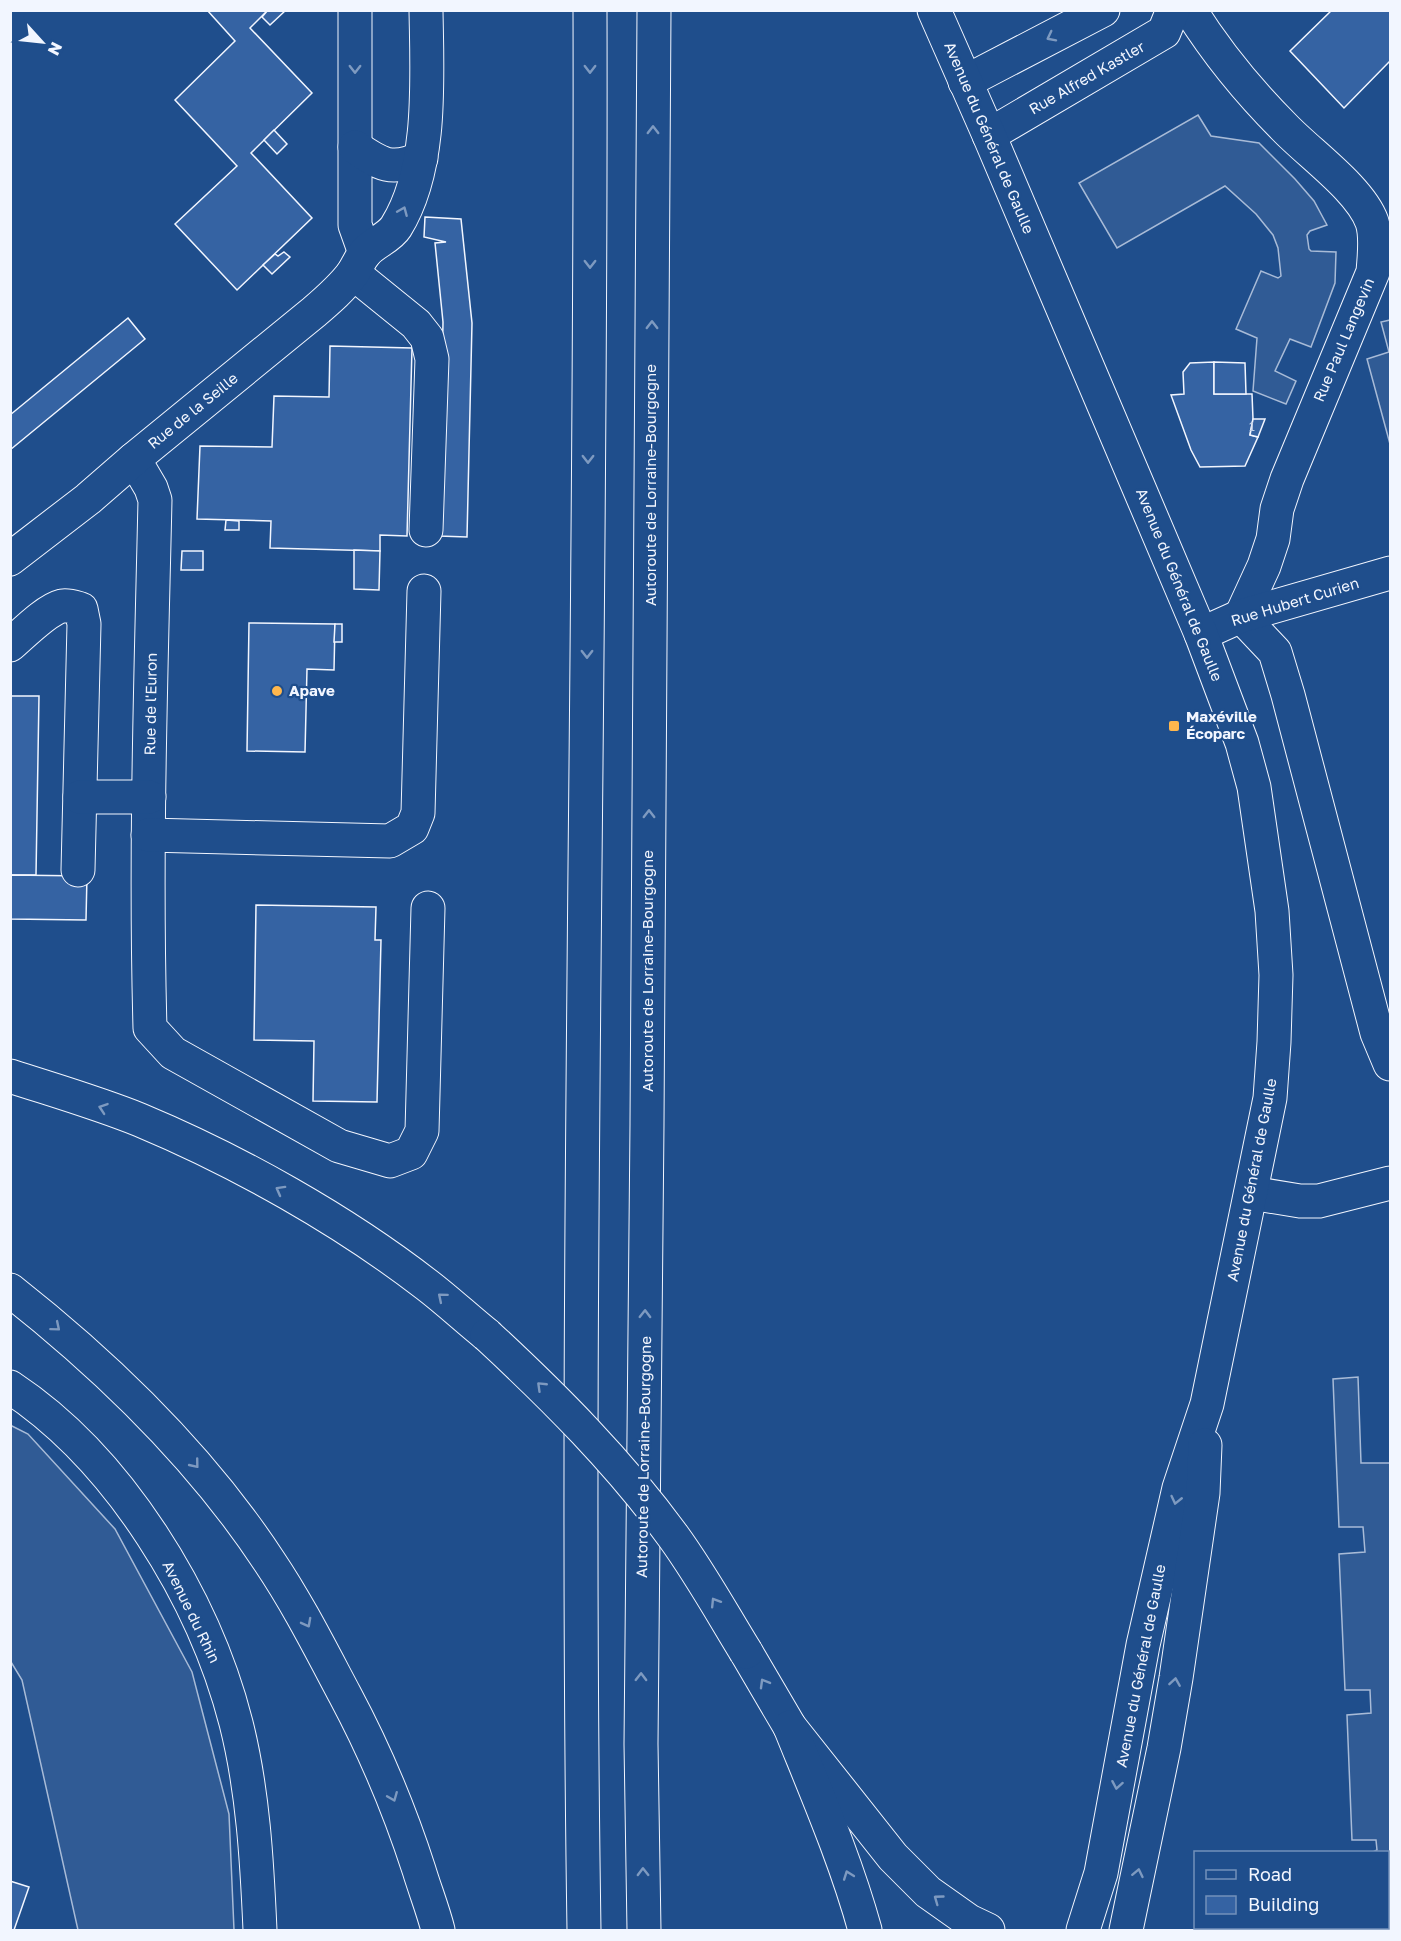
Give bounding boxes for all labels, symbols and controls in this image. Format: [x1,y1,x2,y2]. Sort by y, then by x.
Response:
north arrow [12,12,72,72]
one-way arrow [1046,30,1057,42]
street label: Rue Alfred Kastler [1026,37,1148,118]
text: N [44,39,67,59]
street label: Avenue du Général de Gaulle [941,39,1039,236]
one-way arrow [349,64,361,73]
one-way arrow [584,64,596,73]
one-way arrow [647,125,659,134]
one-way arrow [396,206,408,217]
one-way arrow [584,259,596,268]
street label: Rue Paul Langevin [1309,275,1377,404]
one-way arrow [646,320,658,329]
street label: Autoroute de Lorraine-Bourgogne [641,364,659,606]
street label: Rue de la Seille [144,368,241,452]
house number: 1 [1249,419,1255,434]
one-way arrow [582,454,595,463]
street label: Avenue du Général de Gaulle [1133,485,1227,684]
street label: Rue Hubert Curien [1229,573,1361,629]
one-way arrow [581,649,593,658]
street label: Rue de l'Euron [140,652,160,756]
place label: Apave [289,681,335,699]
marker: Apave [270,684,284,698]
place label: Maxéville Écoparc [1186,707,1257,742]
marker: Maxéville Écoparc [1167,719,1181,733]
one-way arrow [643,809,655,818]
street label: Autoroute de Lorraine-Bourgogne [638,850,656,1092]
street label: Avenue du Général de Gaulle [1222,1076,1280,1283]
one-way arrow [98,1102,109,1115]
one-way arrow [275,1186,286,1197]
one-way arrow [438,1294,449,1305]
one-way arrow [639,1310,652,1319]
one-way arrow [49,1320,60,1331]
street label: Autoroute de Lorraine-Bourgogne [632,1336,654,1578]
one-way arrow [537,1382,548,1393]
one-way arrow [187,1457,198,1468]
one-way arrow [1170,1494,1183,1504]
street label: Avenue du Rhin [159,1558,224,1666]
street label: Avenue du Général de Gaulle [1111,1562,1169,1769]
one-way arrow [711,1598,723,1608]
one-way arrow [300,1617,311,1627]
one-way arrow [635,1673,648,1682]
one-way arrow [1168,1677,1181,1687]
one-way arrow [760,1679,771,1689]
one-way arrow [1111,1780,1124,1790]
one-way arrow [386,1791,398,1802]
legend [1194,1851,1389,1929]
text: Road [1248,1863,1292,1885]
one-way arrow [637,1868,649,1877]
one-way arrow [1131,1869,1144,1879]
one-way arrow [842,1870,855,1880]
text: Building [1248,1893,1319,1915]
one-way arrow [934,1895,945,1906]

